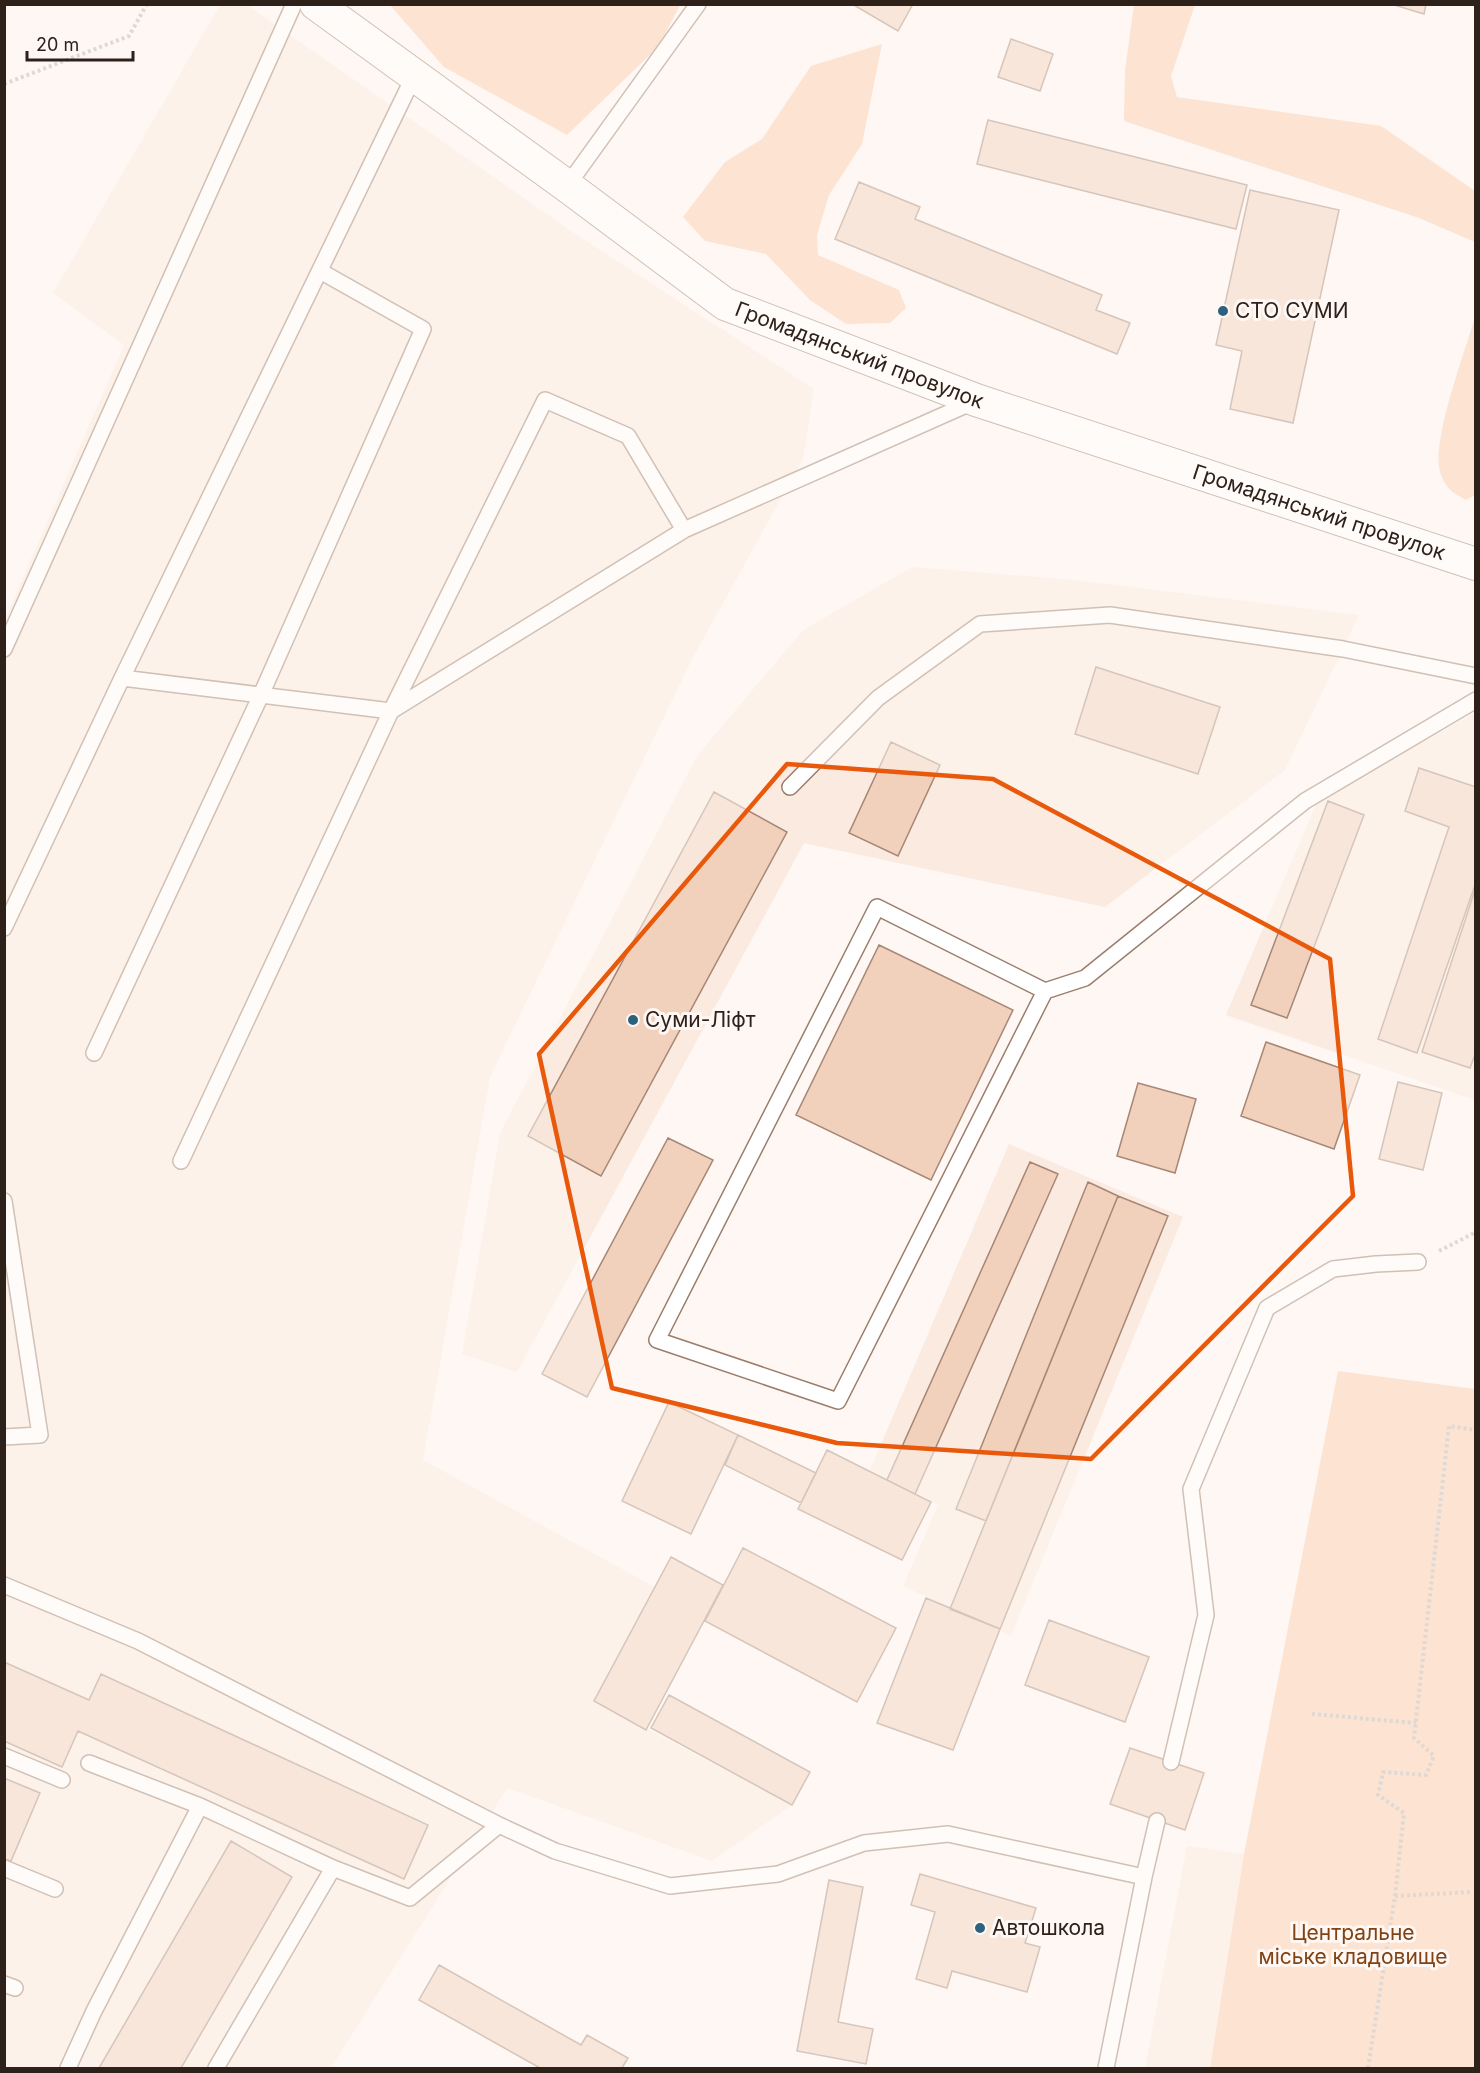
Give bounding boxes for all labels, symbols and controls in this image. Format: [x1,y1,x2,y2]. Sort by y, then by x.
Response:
scale bar [27,24,134,62]
text: 20 m [36,34,79,55]
street label: Громадянський провулок [732,296,987,414]
place label: СТО СУМИ [1235,298,1349,323]
marker: СТО СУМИ [1216,304,1230,318]
street label: Громадянський провулок [1190,459,1449,565]
place label: Суми-Ліфт [645,1007,756,1032]
marker: Суми-Ліфт [626,1013,640,1027]
place label: Автошкола [992,1915,1105,1940]
park label: Центральне міське кладовище [1259,1920,1447,1969]
marker: Автошкола [973,1921,987,1935]

